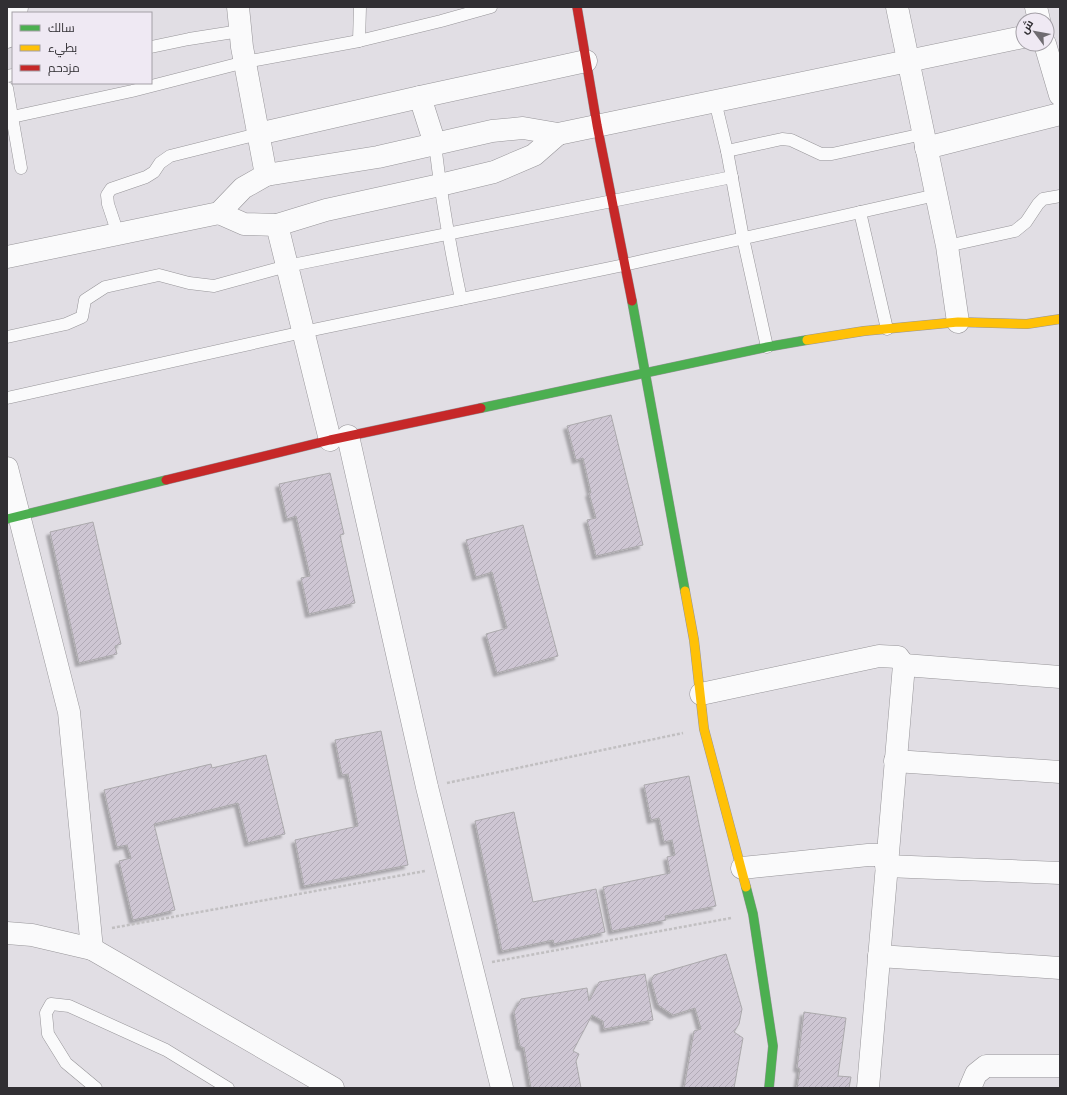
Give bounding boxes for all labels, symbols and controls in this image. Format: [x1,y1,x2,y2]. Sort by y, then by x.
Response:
legend [12,12,152,84]
north arrow [1015,12,1055,52]
text: ش [1018,18,1036,36]
text: سالك [48,21,75,36]
text: بطيء [48,41,77,58]
text: مزدحم [48,61,80,76]

